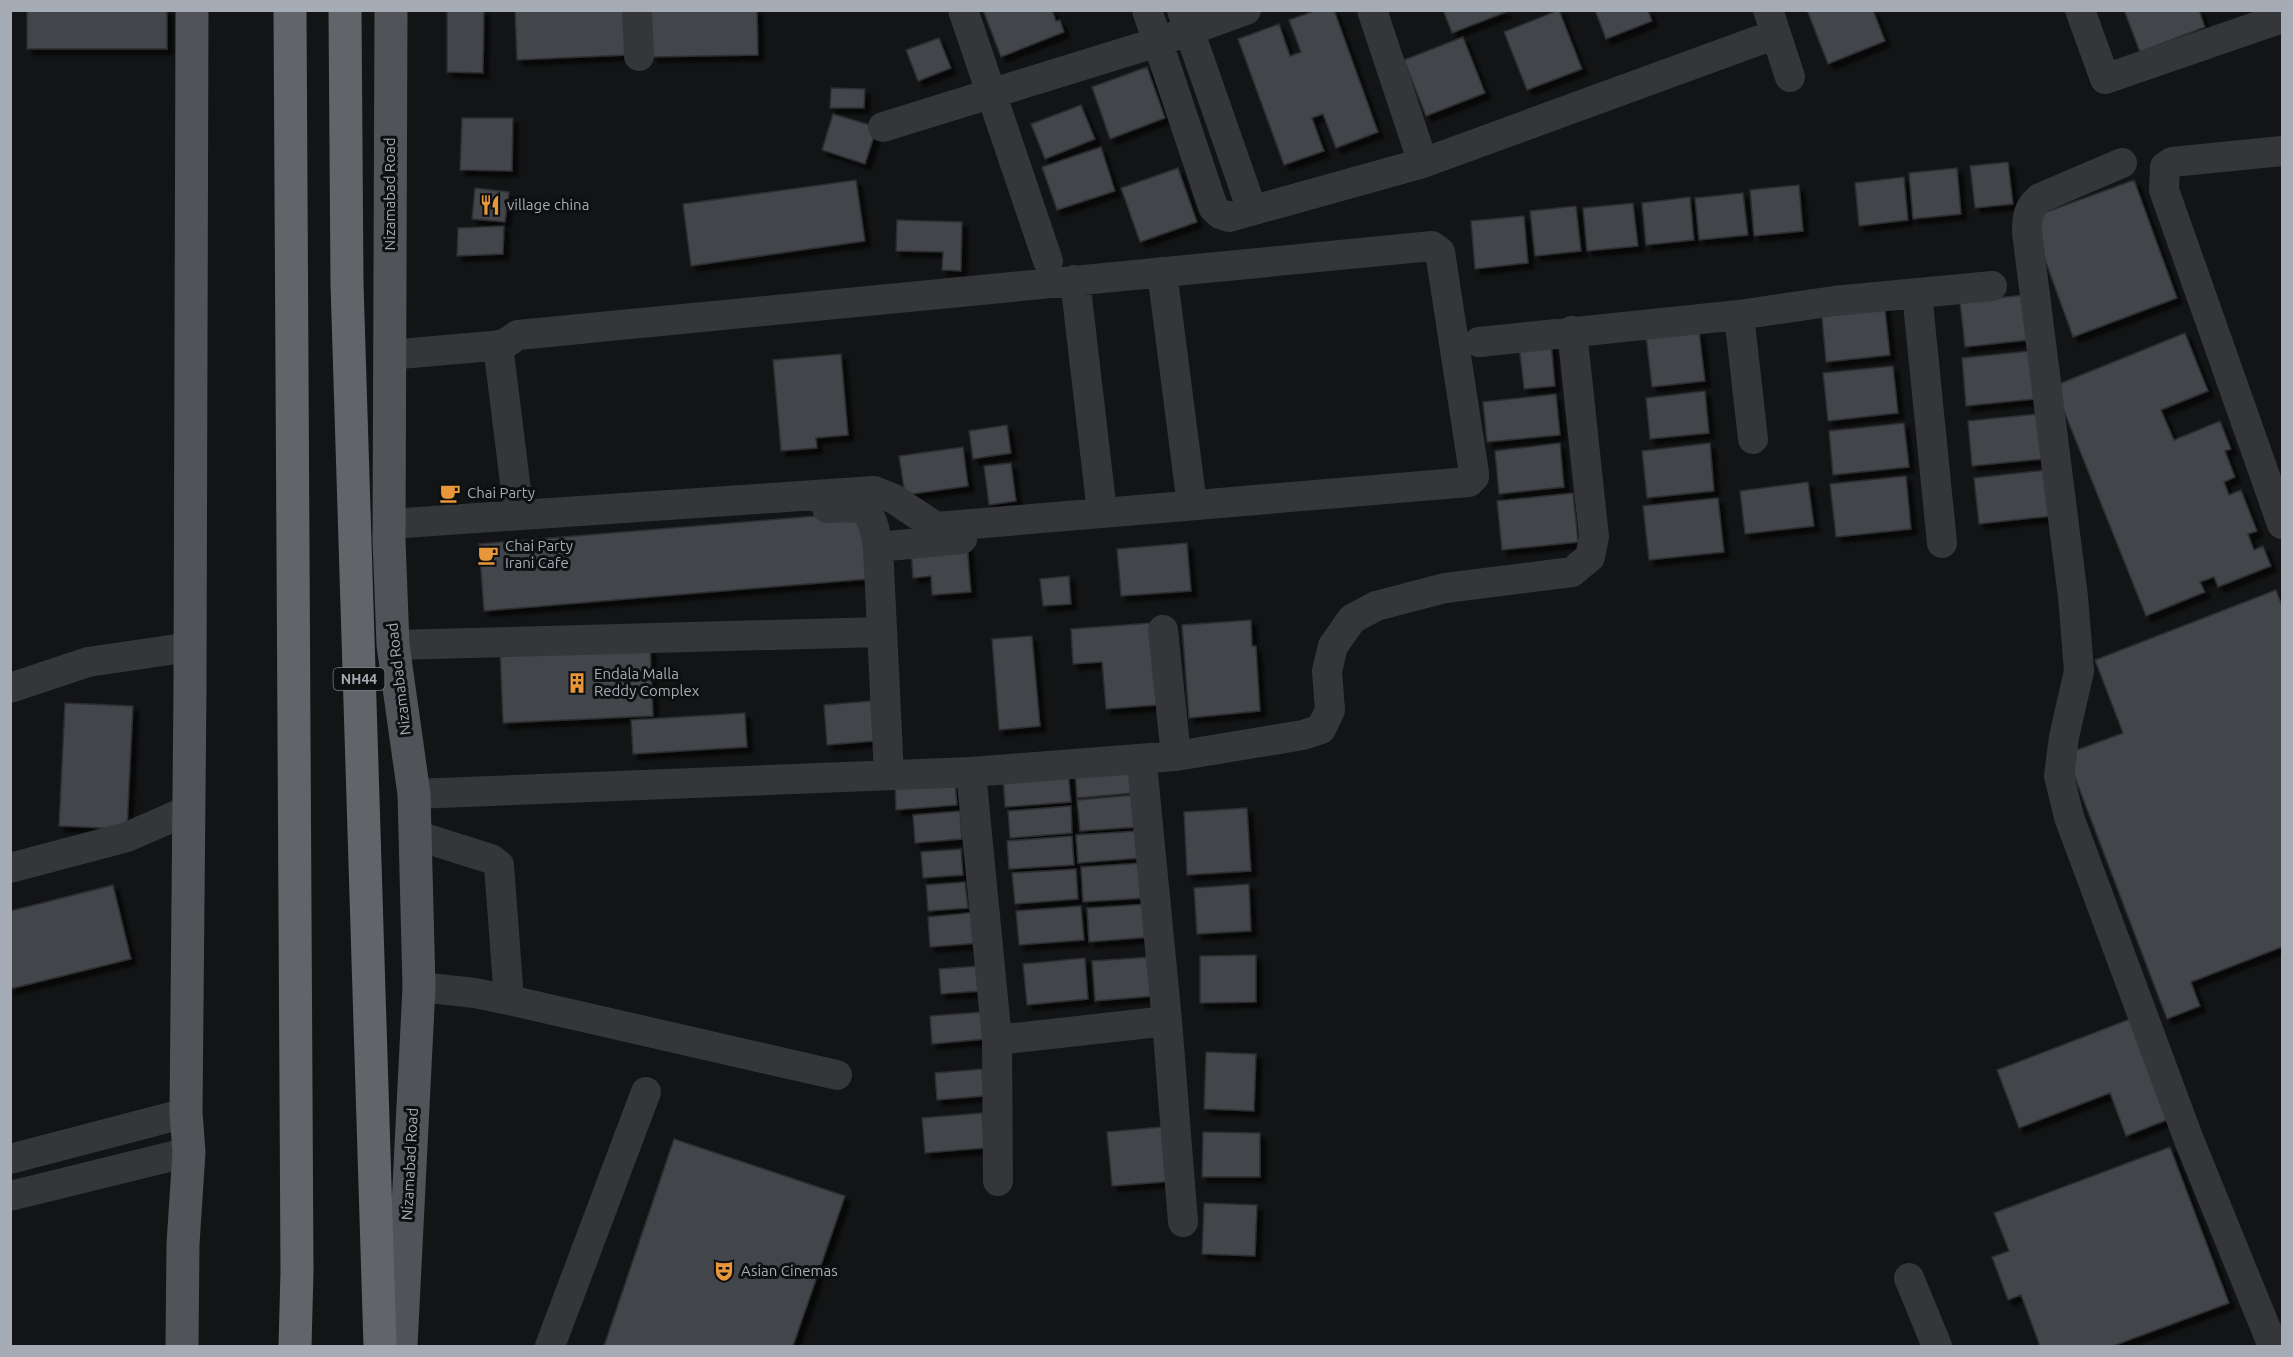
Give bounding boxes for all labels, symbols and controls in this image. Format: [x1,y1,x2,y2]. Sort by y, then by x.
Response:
street label: Nizamabad Road [381,138,398,250]
restaurant icon: village china [478,193,502,217]
place label: village china [507,196,589,213]
cafe icon: Chai Party [438,481,462,505]
place label: Chai Party [467,484,535,501]
place label: Chai Party Irani Cafe [505,537,573,571]
cafe icon: Chai Party Irani Cafe [476,543,500,567]
street label: Nizamabad Road [383,622,414,736]
place label: Endala Malla Reddy Complex [594,665,700,699]
road number: NH44 [334,668,385,690]
building icon: Endala Malla Reddy Complex [565,671,589,695]
street label: Nizamabad Road [398,1107,421,1221]
theatre icon: Asian Cinemas [712,1259,736,1283]
place label: Asian Cinemas [741,1262,838,1279]

